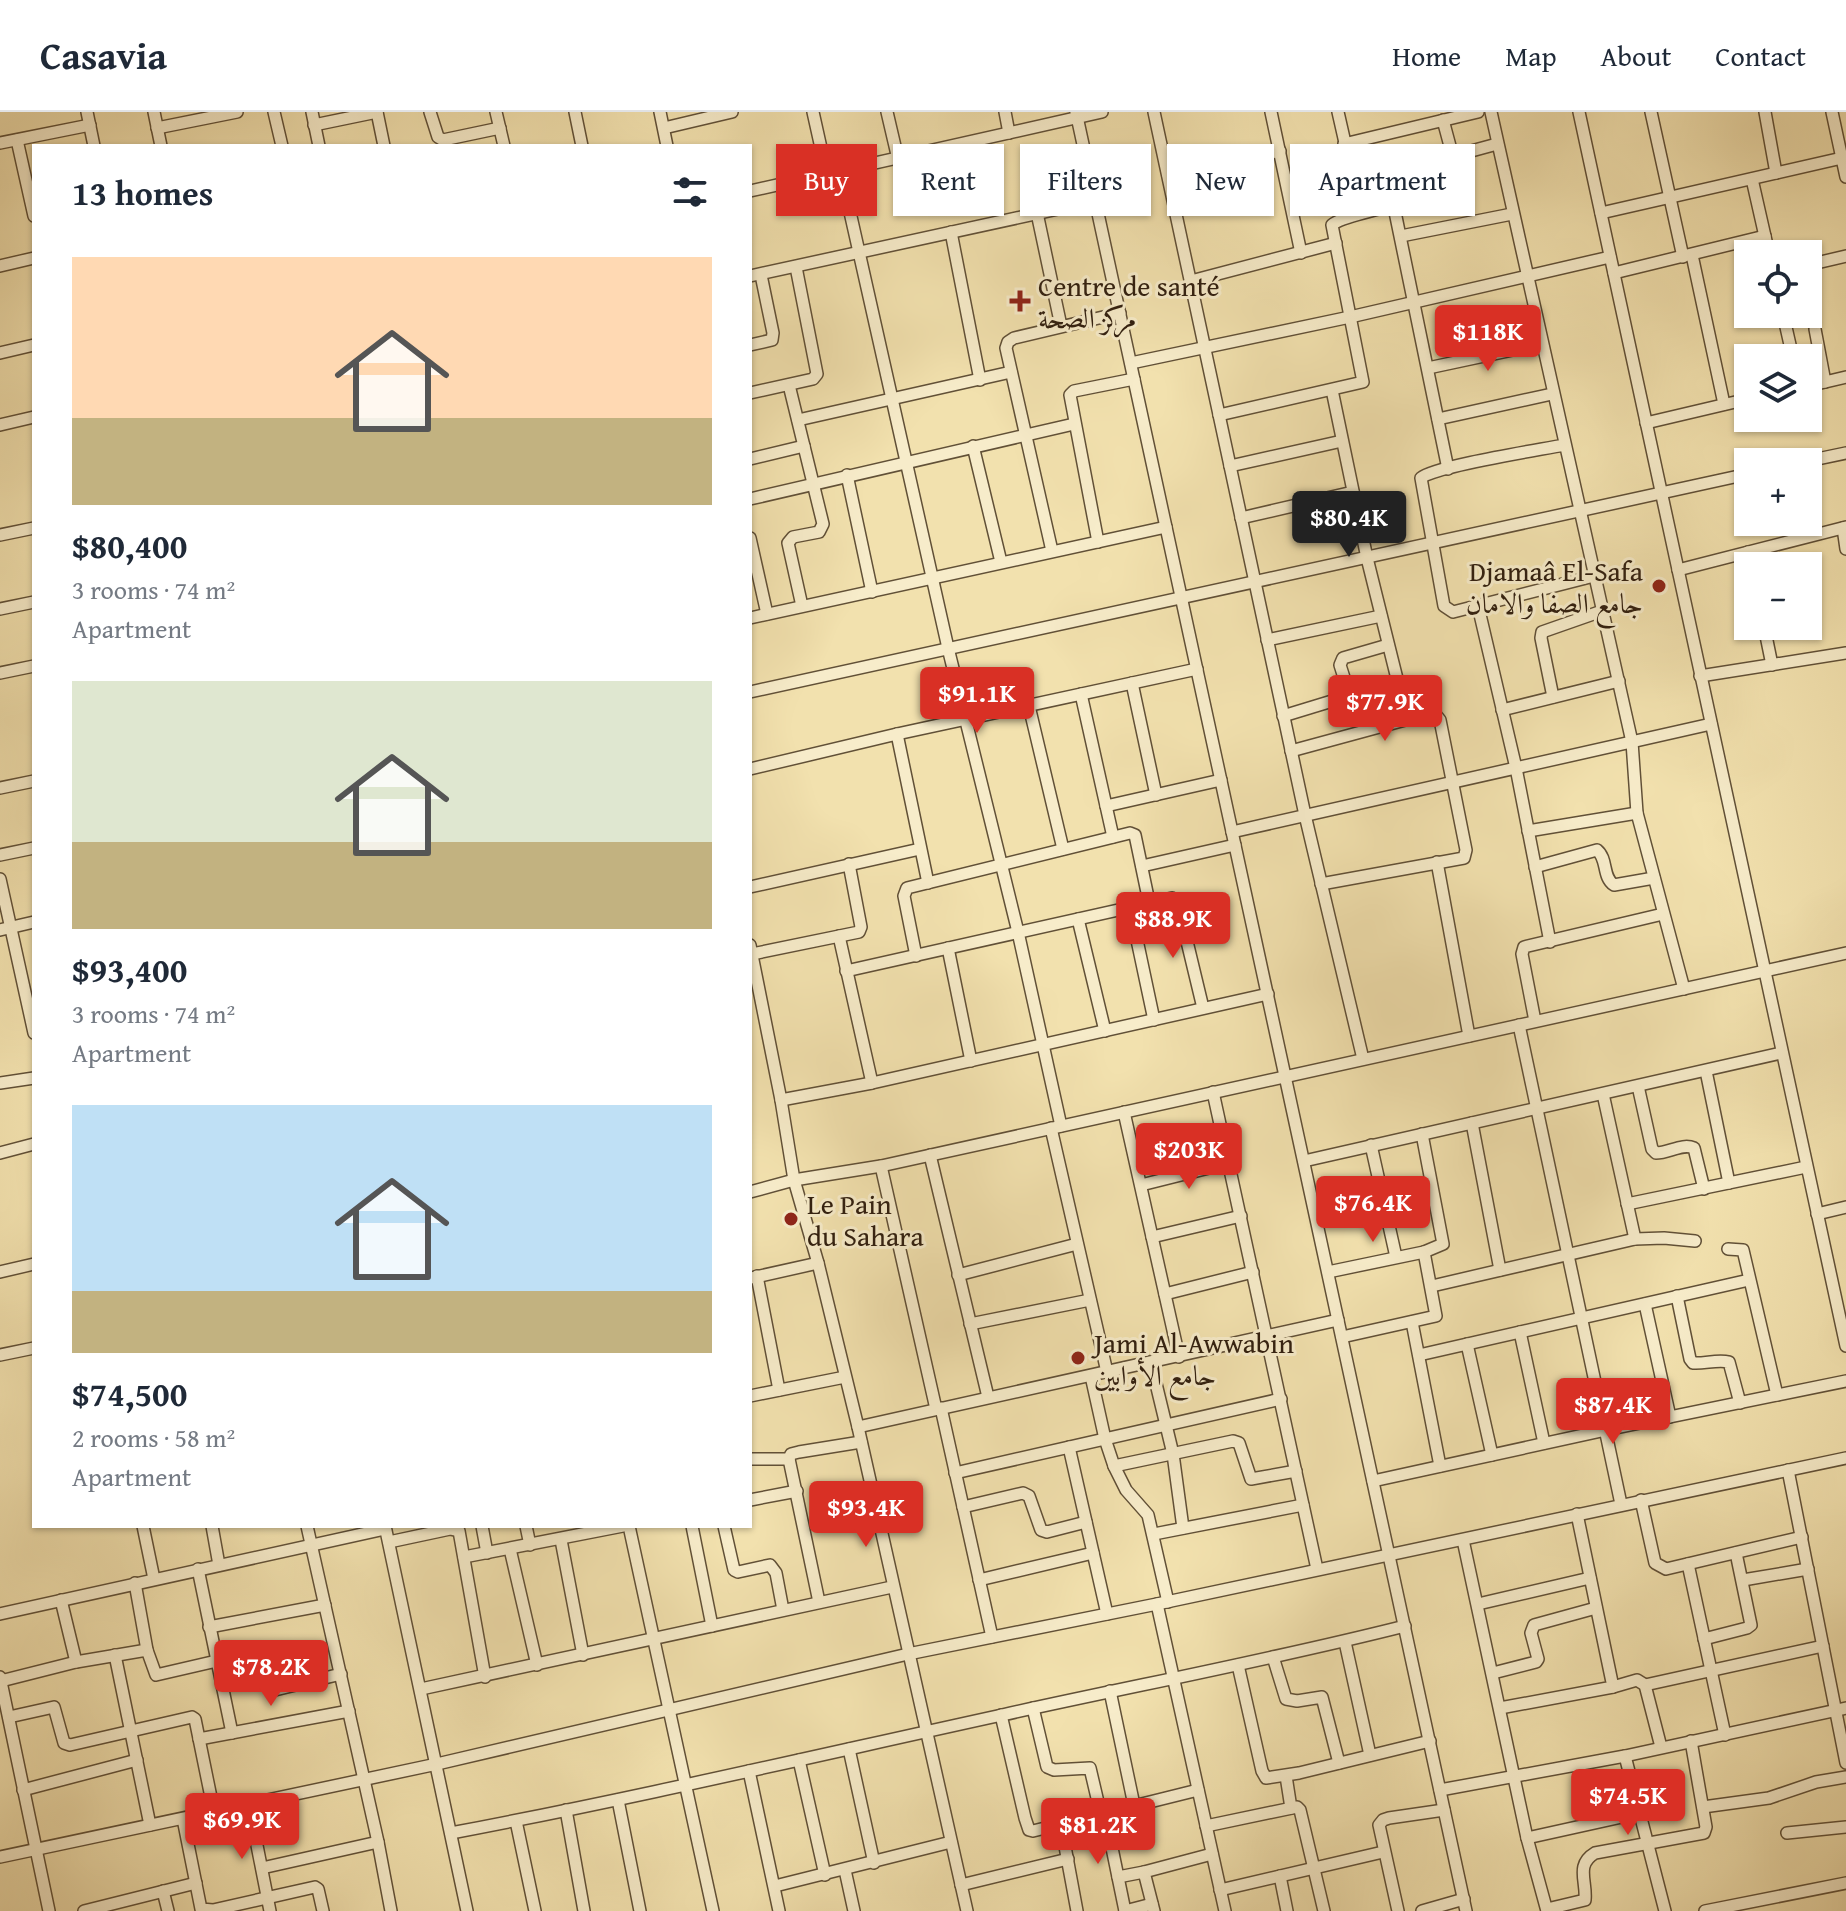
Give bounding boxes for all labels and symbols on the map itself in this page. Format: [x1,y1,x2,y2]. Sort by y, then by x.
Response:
place label: Centre de santé مركز الصحة [1038,265,1220,338]
marker: Centre de santé مركز الصحة [1009,290,1031,312]
pin: $118K [1432,305,1544,373]
pin: $80.4K [1284,491,1414,559]
place label: Djamaâ El-Safa جامع الصفا والامان [1466,550,1644,629]
marker: Djamaâ El-Safa جامع الصفا والامان [1650,577,1668,595]
pin: $91.1K [912,667,1042,735]
pin: $77.9K [1320,675,1450,743]
pin: $88.9K [1108,892,1238,960]
pin: $203K [1133,1123,1245,1191]
pin: $76.4K [1308,1176,1438,1244]
place label: Le Pain du Sahara [807,1183,924,1256]
marker: Le Pain du Sahara [782,1210,800,1228]
place label: Jami Al-Awwabin جامع الأوابين [1091,1322,1294,1401]
marker: Jami Al-Awwabin جامع الأوابين [1069,1349,1087,1367]
pin: $87.4K [1548,1378,1678,1446]
pin: $93.4K [801,1481,931,1549]
pin: $78.2K [206,1640,336,1708]
pin: $74.5K [1563,1769,1693,1837]
pin: $69.9K [177,1793,307,1861]
pin: $81.2K [1033,1798,1163,1866]

